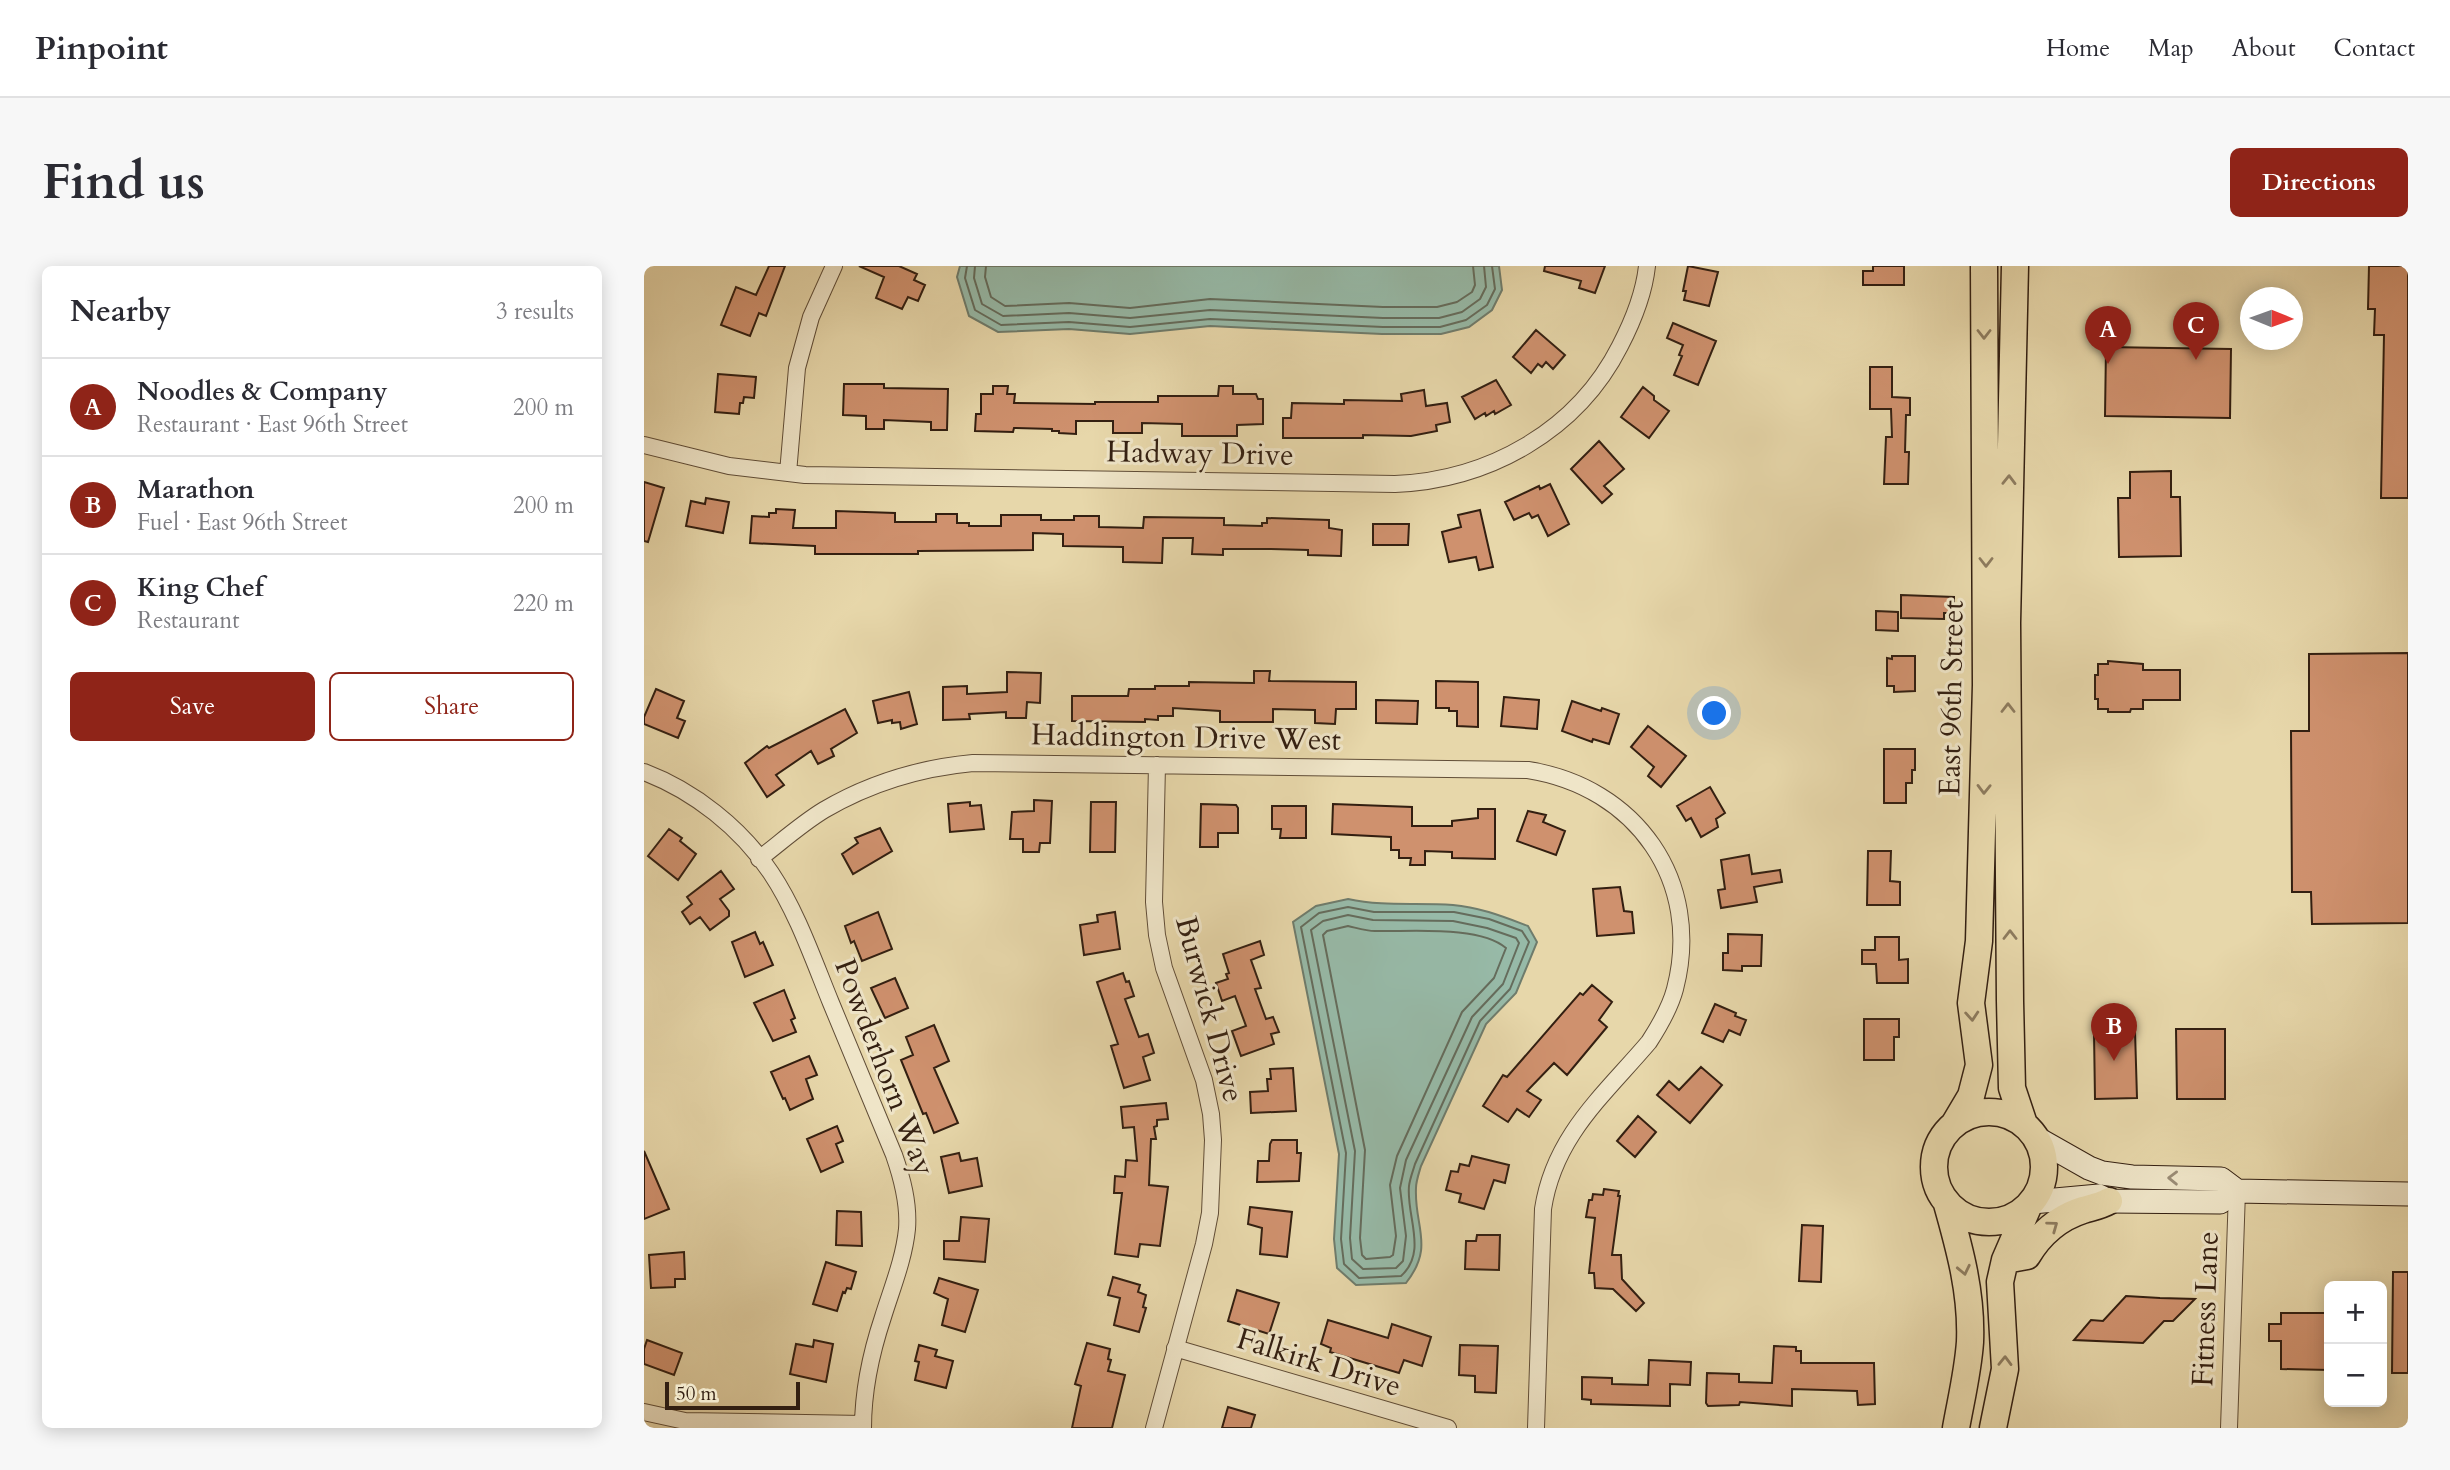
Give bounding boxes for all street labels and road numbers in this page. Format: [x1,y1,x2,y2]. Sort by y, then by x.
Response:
street label: Hadway Drive [1106,431,1294,476]
street label: East 96th Street [1929,599,1974,796]
street label: Haddington Drive West [1031,714,1342,761]
street label: Burwick Drive [1165,912,1254,1107]
street label: Powderhorn Way [824,953,945,1182]
street label: Fitness Lane [2182,1231,2229,1387]
street label: Falkirk Drive [1232,1318,1406,1407]

